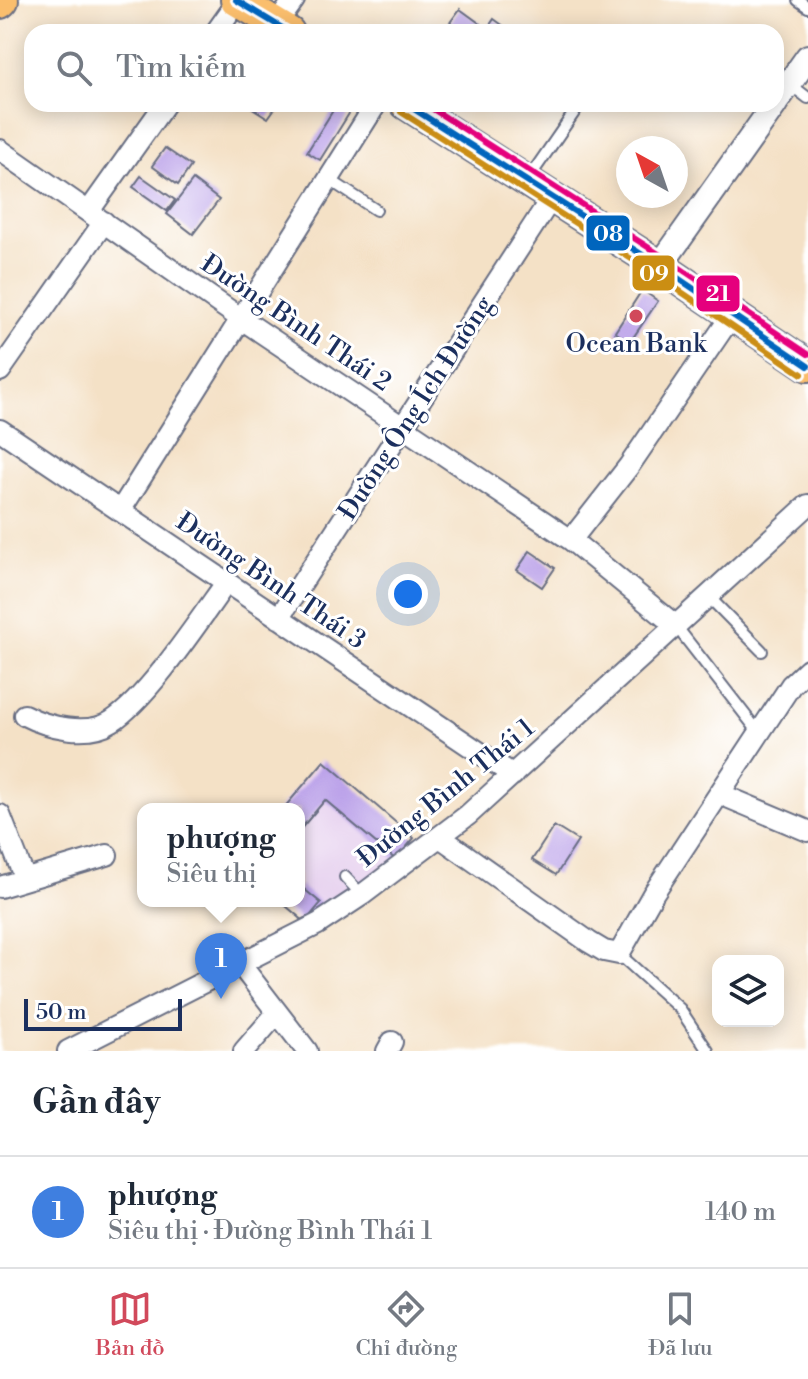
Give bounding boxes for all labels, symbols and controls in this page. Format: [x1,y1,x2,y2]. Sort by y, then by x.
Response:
search box [24,24,784,112]
icon: search [52,46,96,90]
text: Tìm kiếm [116,49,246,87]
north arrow [616,136,688,208]
line badge: 08 [585,214,631,252]
text: 08 [593,221,623,248]
street label: Đường Bình Thái 2 [195,248,397,398]
line badge: 09 [631,254,676,292]
text: 09 [639,261,669,288]
line badge: 21 [695,274,741,313]
text: 21 [706,281,731,308]
street label: Đường Ông Ích Đường [330,288,501,526]
marker: Ocean Bank [627,307,645,325]
place label: Ocean Bank [565,328,708,360]
street label: Đường Bình Thái 3 [170,506,372,656]
your location [388,574,428,614]
street label: Đường Bình Thái 1 [351,712,541,874]
popup [137,803,305,907]
text: phượng [166,820,276,858]
text: Siêu thị [166,858,257,890]
pin: 1 [195,933,247,999]
map controls [712,955,784,1027]
button: layers [712,955,784,1027]
scale bar [24,995,182,1031]
text: 50 m [36,999,87,1026]
text: Gần đây [32,1082,160,1124]
text: phượng [108,1177,217,1215]
text: 1 [52,1196,64,1228]
text: 140 m [705,1196,776,1228]
text: Siêu thị · Đường Bình Thái 1 [108,1215,432,1247]
tab: Bản đồ [95,1287,165,1362]
tab: Chỉ đường [355,1287,457,1362]
tab: Đã lưu [648,1287,713,1362]

